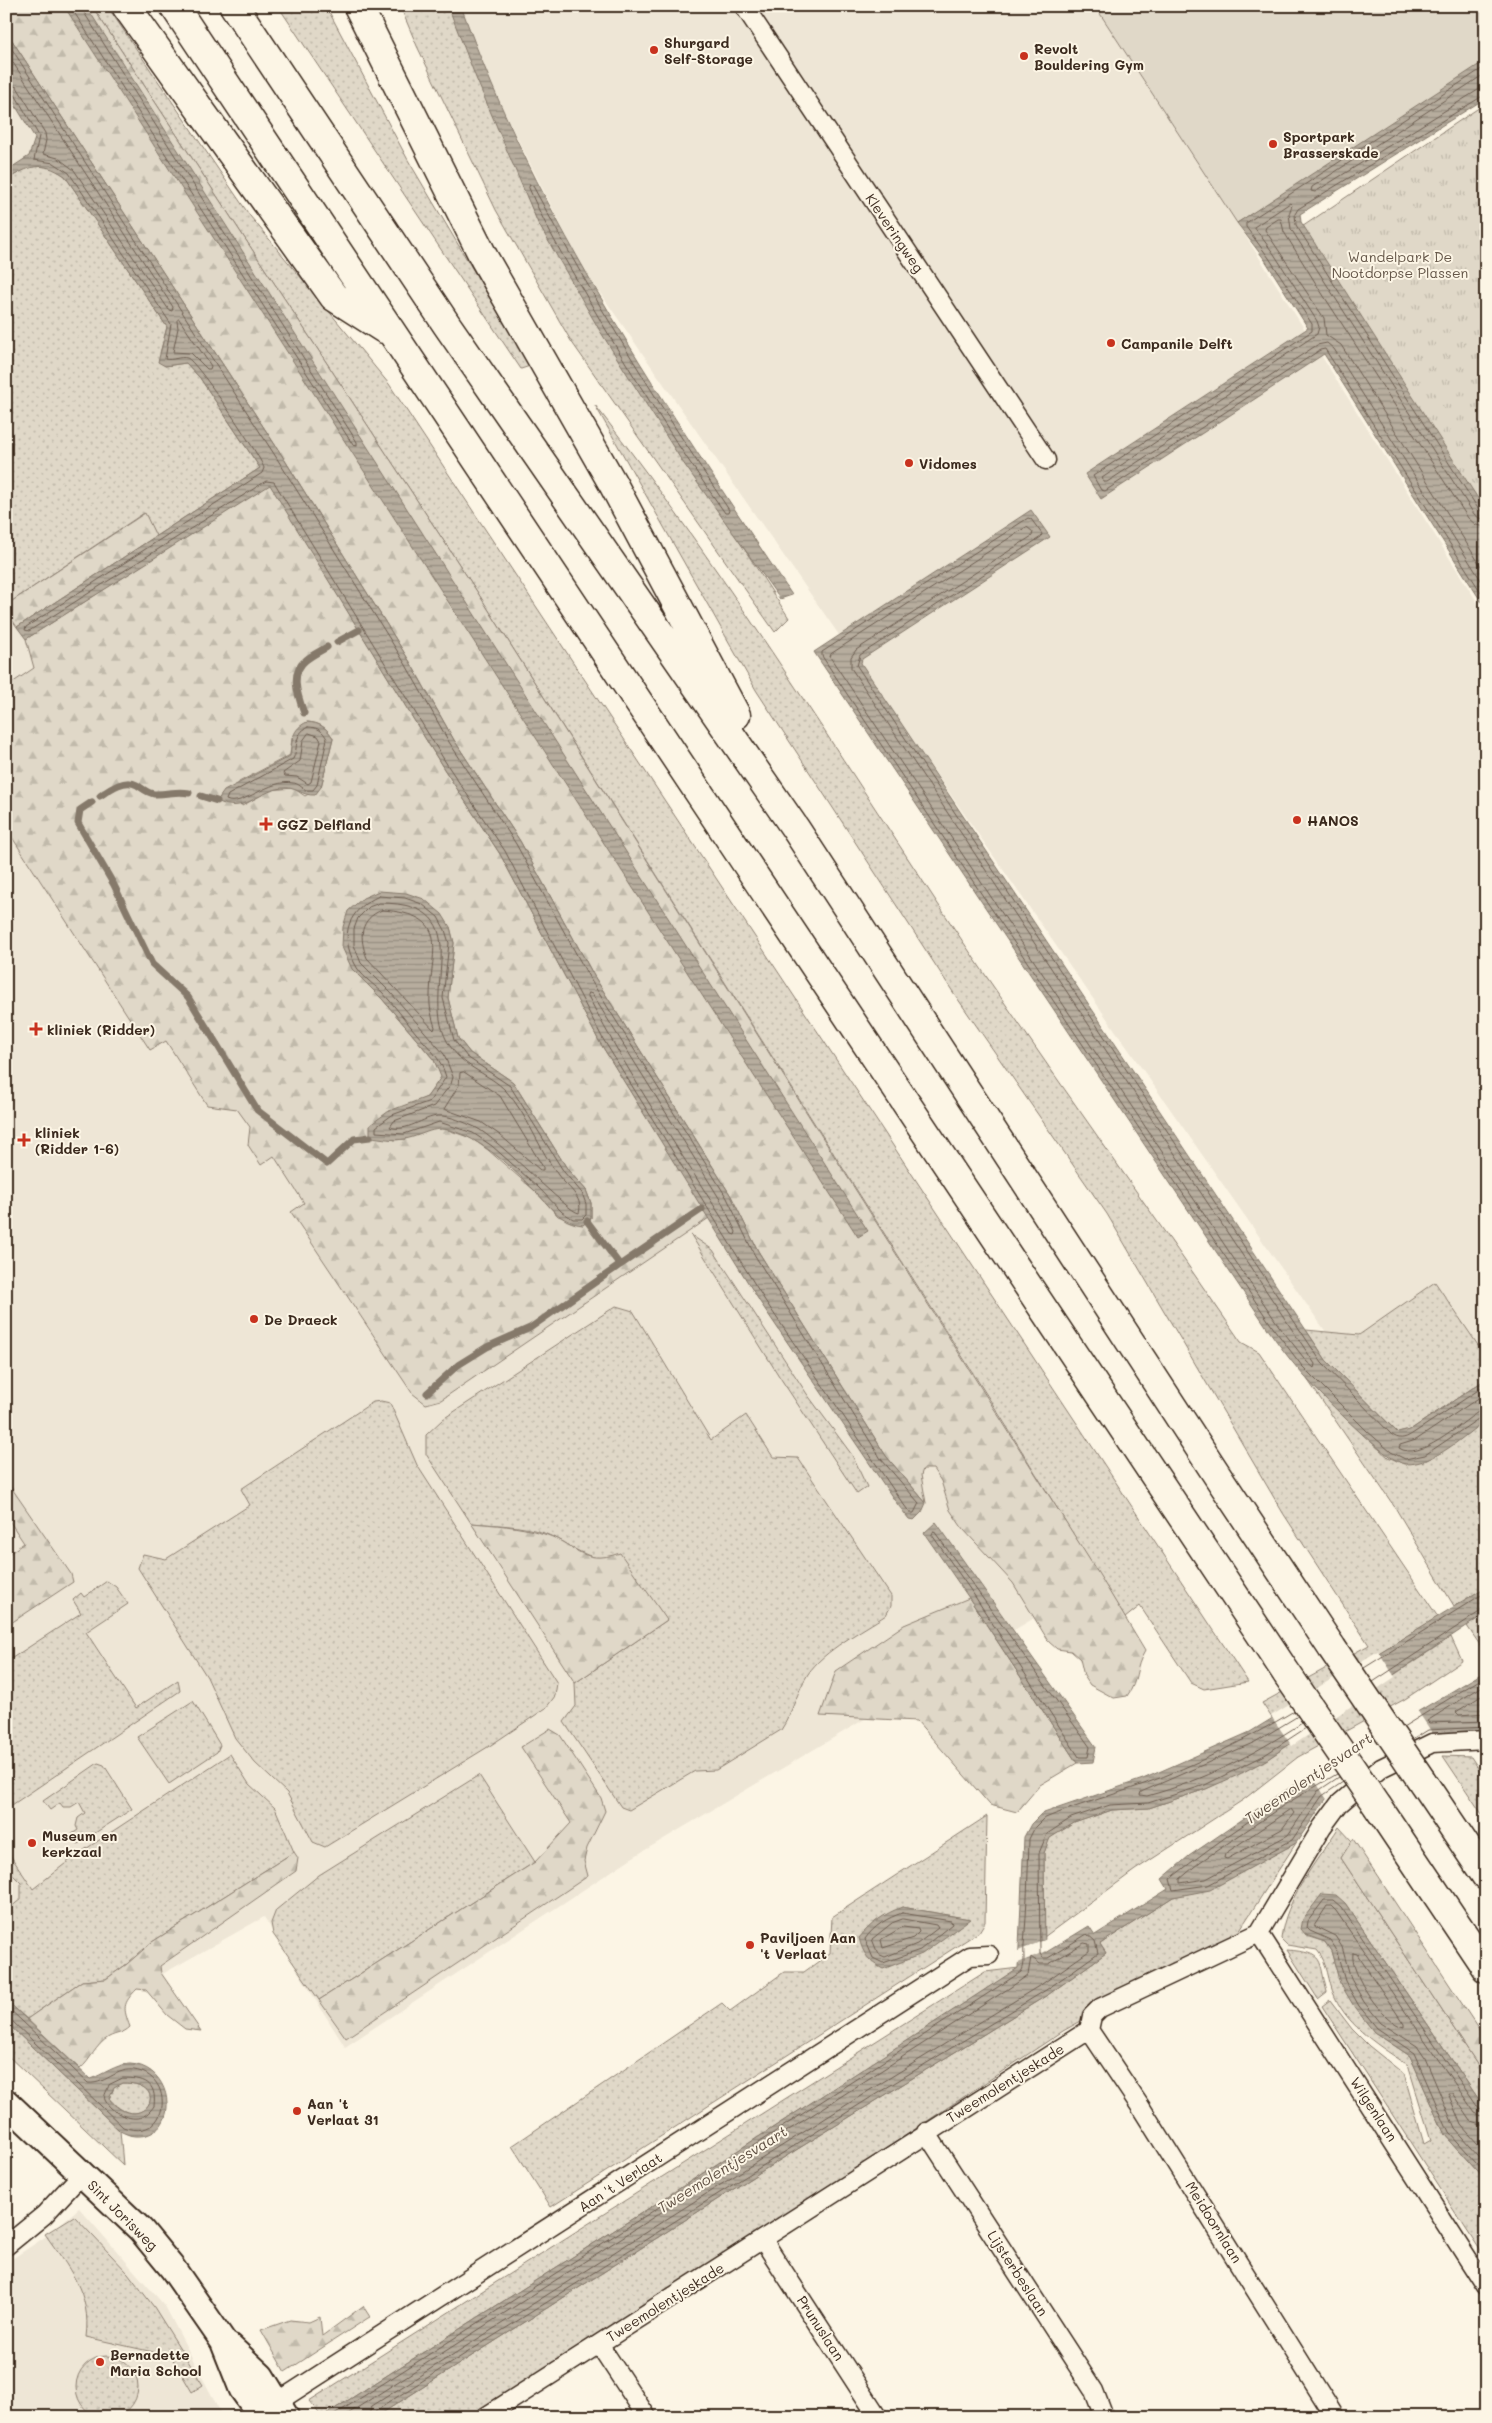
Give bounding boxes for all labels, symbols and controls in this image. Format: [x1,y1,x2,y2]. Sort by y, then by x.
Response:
place label: Shurgard Self-Storage [664,33,753,68]
place label: Revolt Bouldering Gym [1034,39,1144,74]
marker: Shurgard Self-Storage [648,44,660,56]
marker: Revolt Bouldering Gym [1018,50,1030,62]
place label: Sportpark Brasserskade [1283,127,1378,162]
marker: Sportpark Brasserskade [1267,138,1279,150]
street label: Kleveringweg [862,190,928,276]
park label: Wandelpark De Nootdorpse Plassen [1332,247,1468,282]
place label: Campanile Delft [1121,334,1233,353]
marker: Campanile Delft [1105,337,1117,349]
place label: Vidomes [919,454,977,473]
marker: Vidomes [903,457,915,469]
place label: HANOS [1307,811,1359,830]
marker: HANOS [1291,814,1303,826]
place label: GGZ Delfland [277,815,371,834]
marker: GGZ Delfland [259,817,273,831]
place label: kliniek (Ridder) [47,1020,155,1039]
marker: kliniek (Ridder) [29,1022,43,1036]
place label: kliniek (Ridder 1-6) [35,1123,119,1158]
marker: kliniek (Ridder 1-6) [17,1133,31,1147]
place label: De Draeck [264,1310,338,1329]
marker: De Draeck [248,1313,260,1325]
water label: Tweemolentjesvaart [1240,1728,1376,1828]
place label: Museum en kerkzaal [42,1826,117,1861]
marker: Museum en kerkzaal [26,1837,38,1849]
place label: Paviljoen Aan 't Verlaat [760,1928,856,1963]
marker: Paviljoen Aan 't Verlaat [744,1939,756,1951]
street label: Tweemolentjeskade [943,2039,1067,2127]
street label: Wilgenlaan [1346,2073,1402,2145]
place label: Aan 't Verlaat 31 [307,2094,379,2129]
marker: Aan 't Verlaat 31 [291,2105,303,2117]
water label: Tweemolentjesvaart [653,2121,791,2217]
street label: Aan 't Verlaat [574,2148,666,2216]
street label: Sint Jorisweg [84,2176,162,2254]
street label: Meidoornlaan [1181,2177,1247,2267]
street label: Lijsterbeslaan [983,2227,1053,2319]
street label: Tweemolentjeskade [603,2258,727,2346]
street label: Prunuslaan [793,2292,849,2364]
place label: Bernadette Maria School [110,2345,202,2380]
marker: Bernadette Maria School [94,2356,106,2368]

